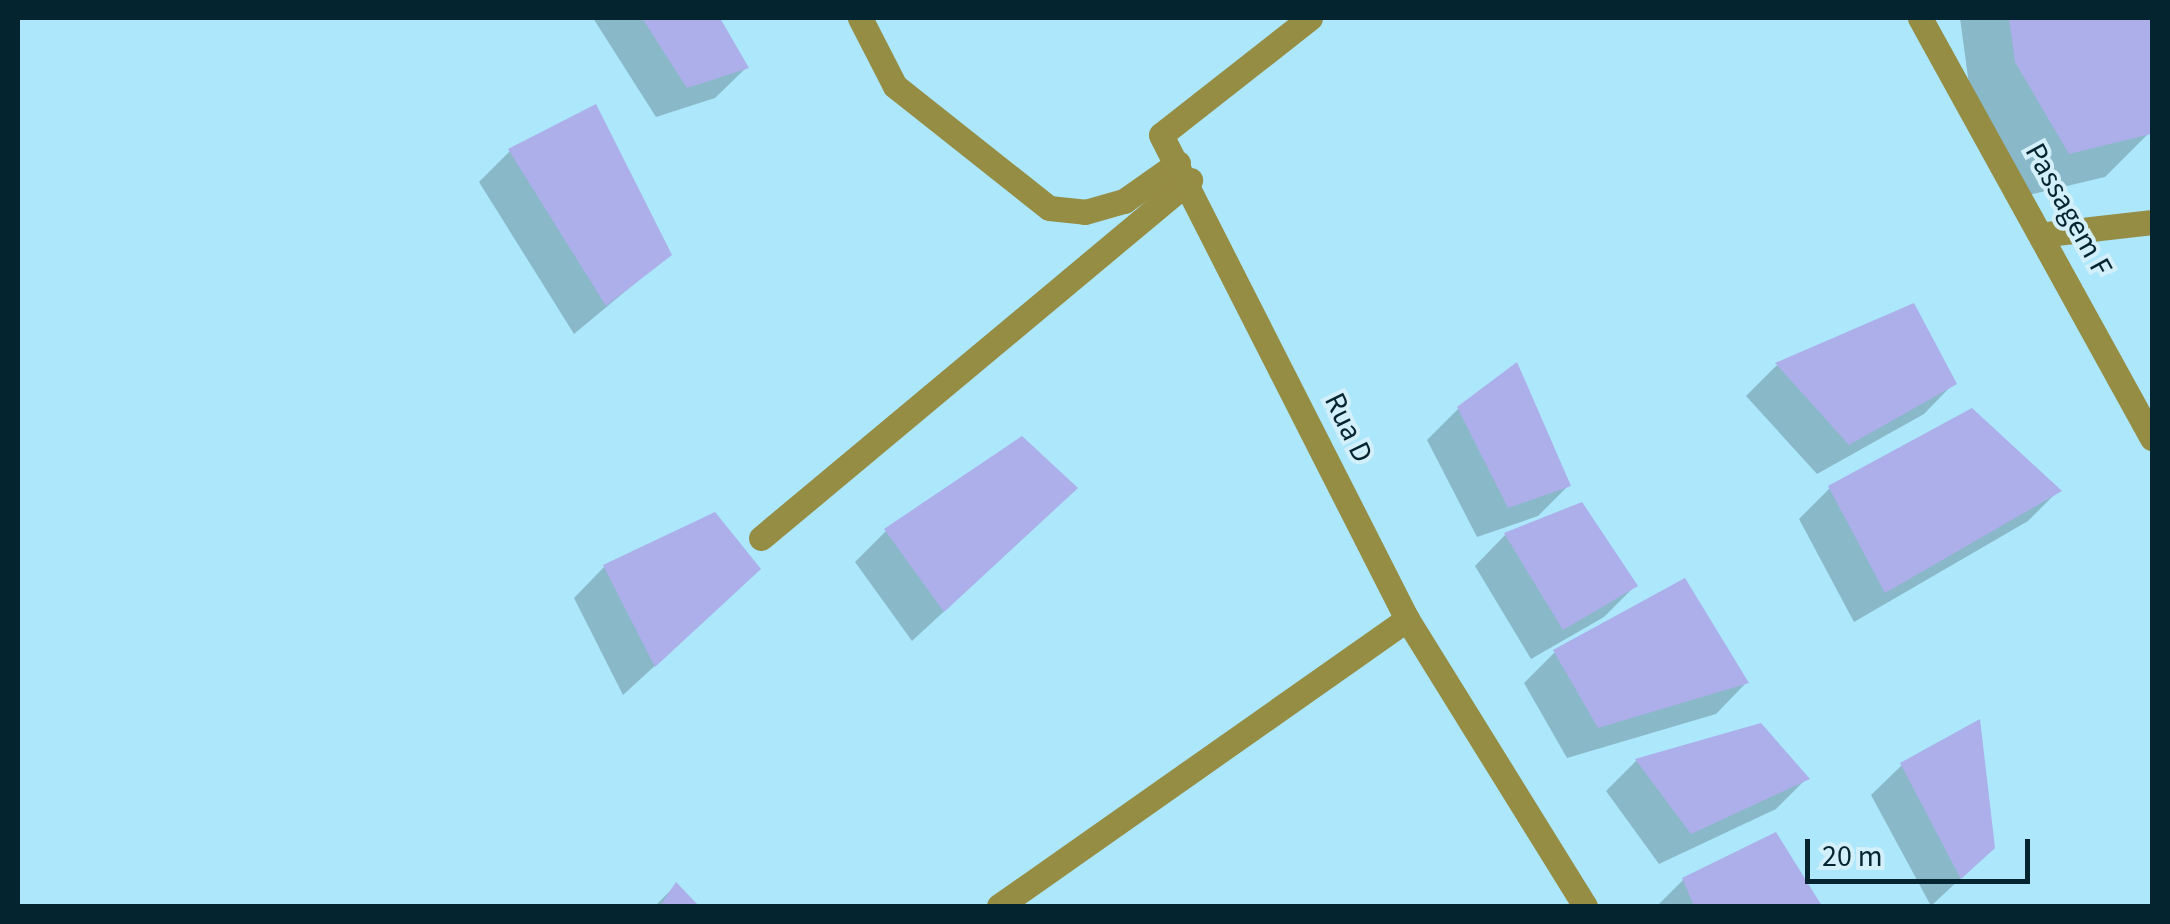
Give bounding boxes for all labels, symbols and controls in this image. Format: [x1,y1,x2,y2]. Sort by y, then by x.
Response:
street label: Passagem F [2017,137,2119,283]
street label: Rua D [1316,387,1380,469]
scale bar [1810,819,2035,881]
text: 20 m [1822,835,1883,878]

